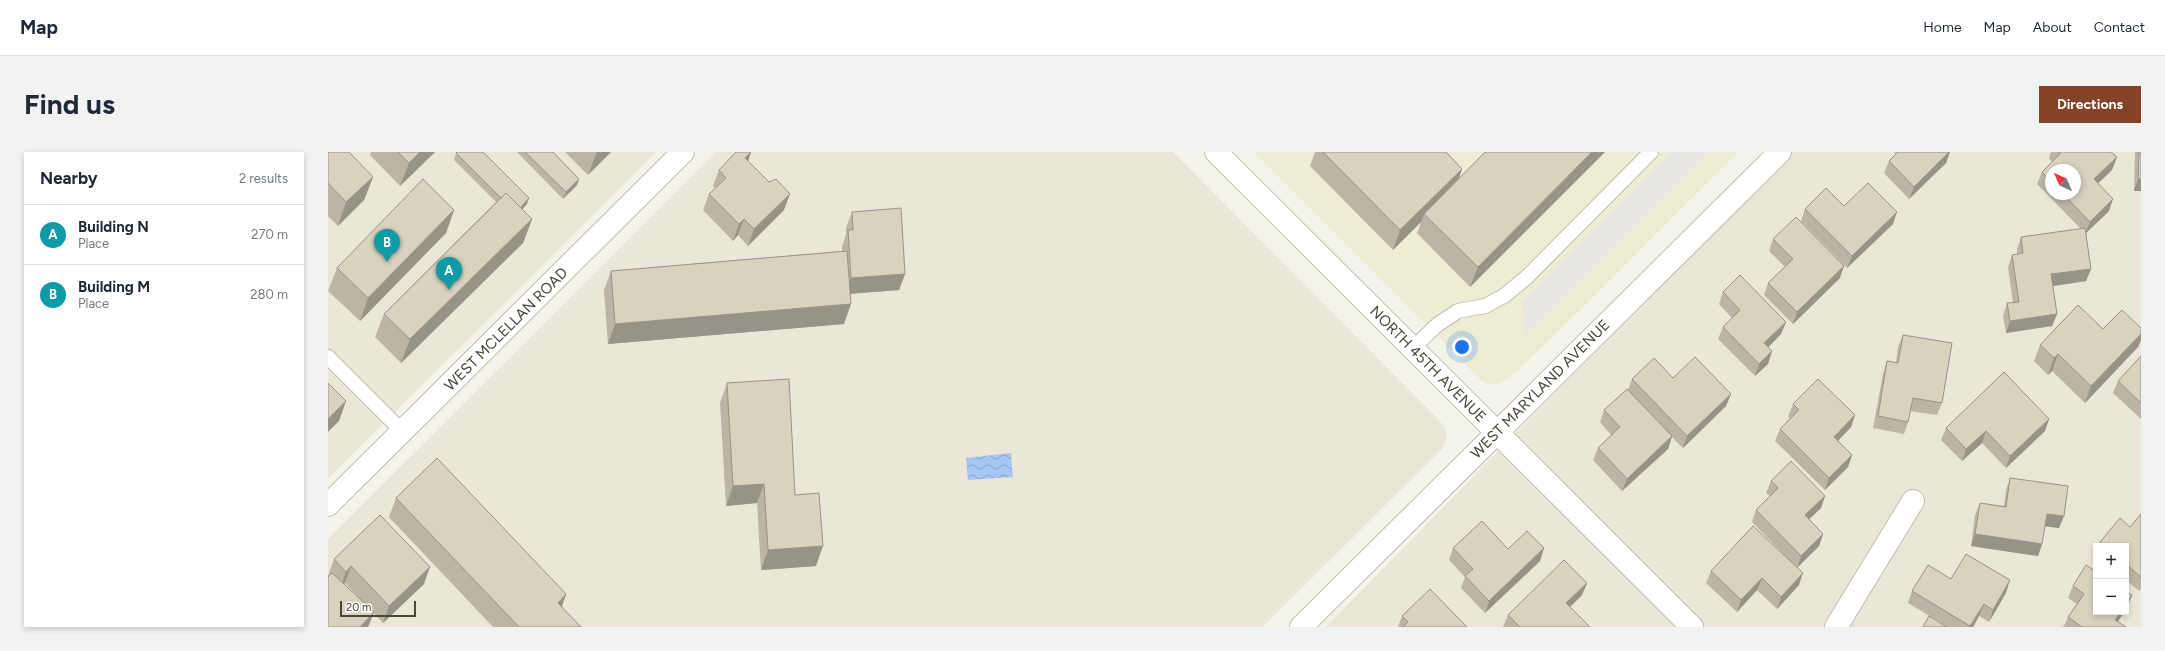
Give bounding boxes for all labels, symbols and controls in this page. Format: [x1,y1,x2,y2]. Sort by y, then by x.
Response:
text: Map [20,16,58,39]
text: Home [1923,19,1962,36]
text: Map [1984,19,2011,36]
text: About [2033,19,2072,36]
text: Contact [2094,19,2145,36]
button: Directions [2039,86,2141,123]
text: Find us [24,87,115,121]
north arrow [2045,164,2081,200]
text: Nearby [40,168,98,188]
text: 2 results [239,171,288,186]
text: Building N [78,218,149,236]
text: A [48,227,58,242]
text: 270 m [251,227,288,242]
pin: B [374,229,400,262]
text: Place [78,236,109,251]
pin: A [436,257,462,290]
street label: WEST MCLELLAN ROAD [441,264,571,394]
text: Building M [78,278,150,296]
text: B [49,287,57,302]
text: 280 m [250,287,288,302]
text: Place [78,296,109,311]
street label: NORTH 45TH AVENUE [1366,302,1490,426]
street label: WEST MARYLAND AVENUE [1467,316,1613,462]
your location [1452,337,1472,357]
map controls [2093,543,2129,615]
button: + [2093,543,2129,579]
button: − [2093,579,2129,615]
scale bar [340,599,416,618]
text: 20 m [346,601,371,614]

